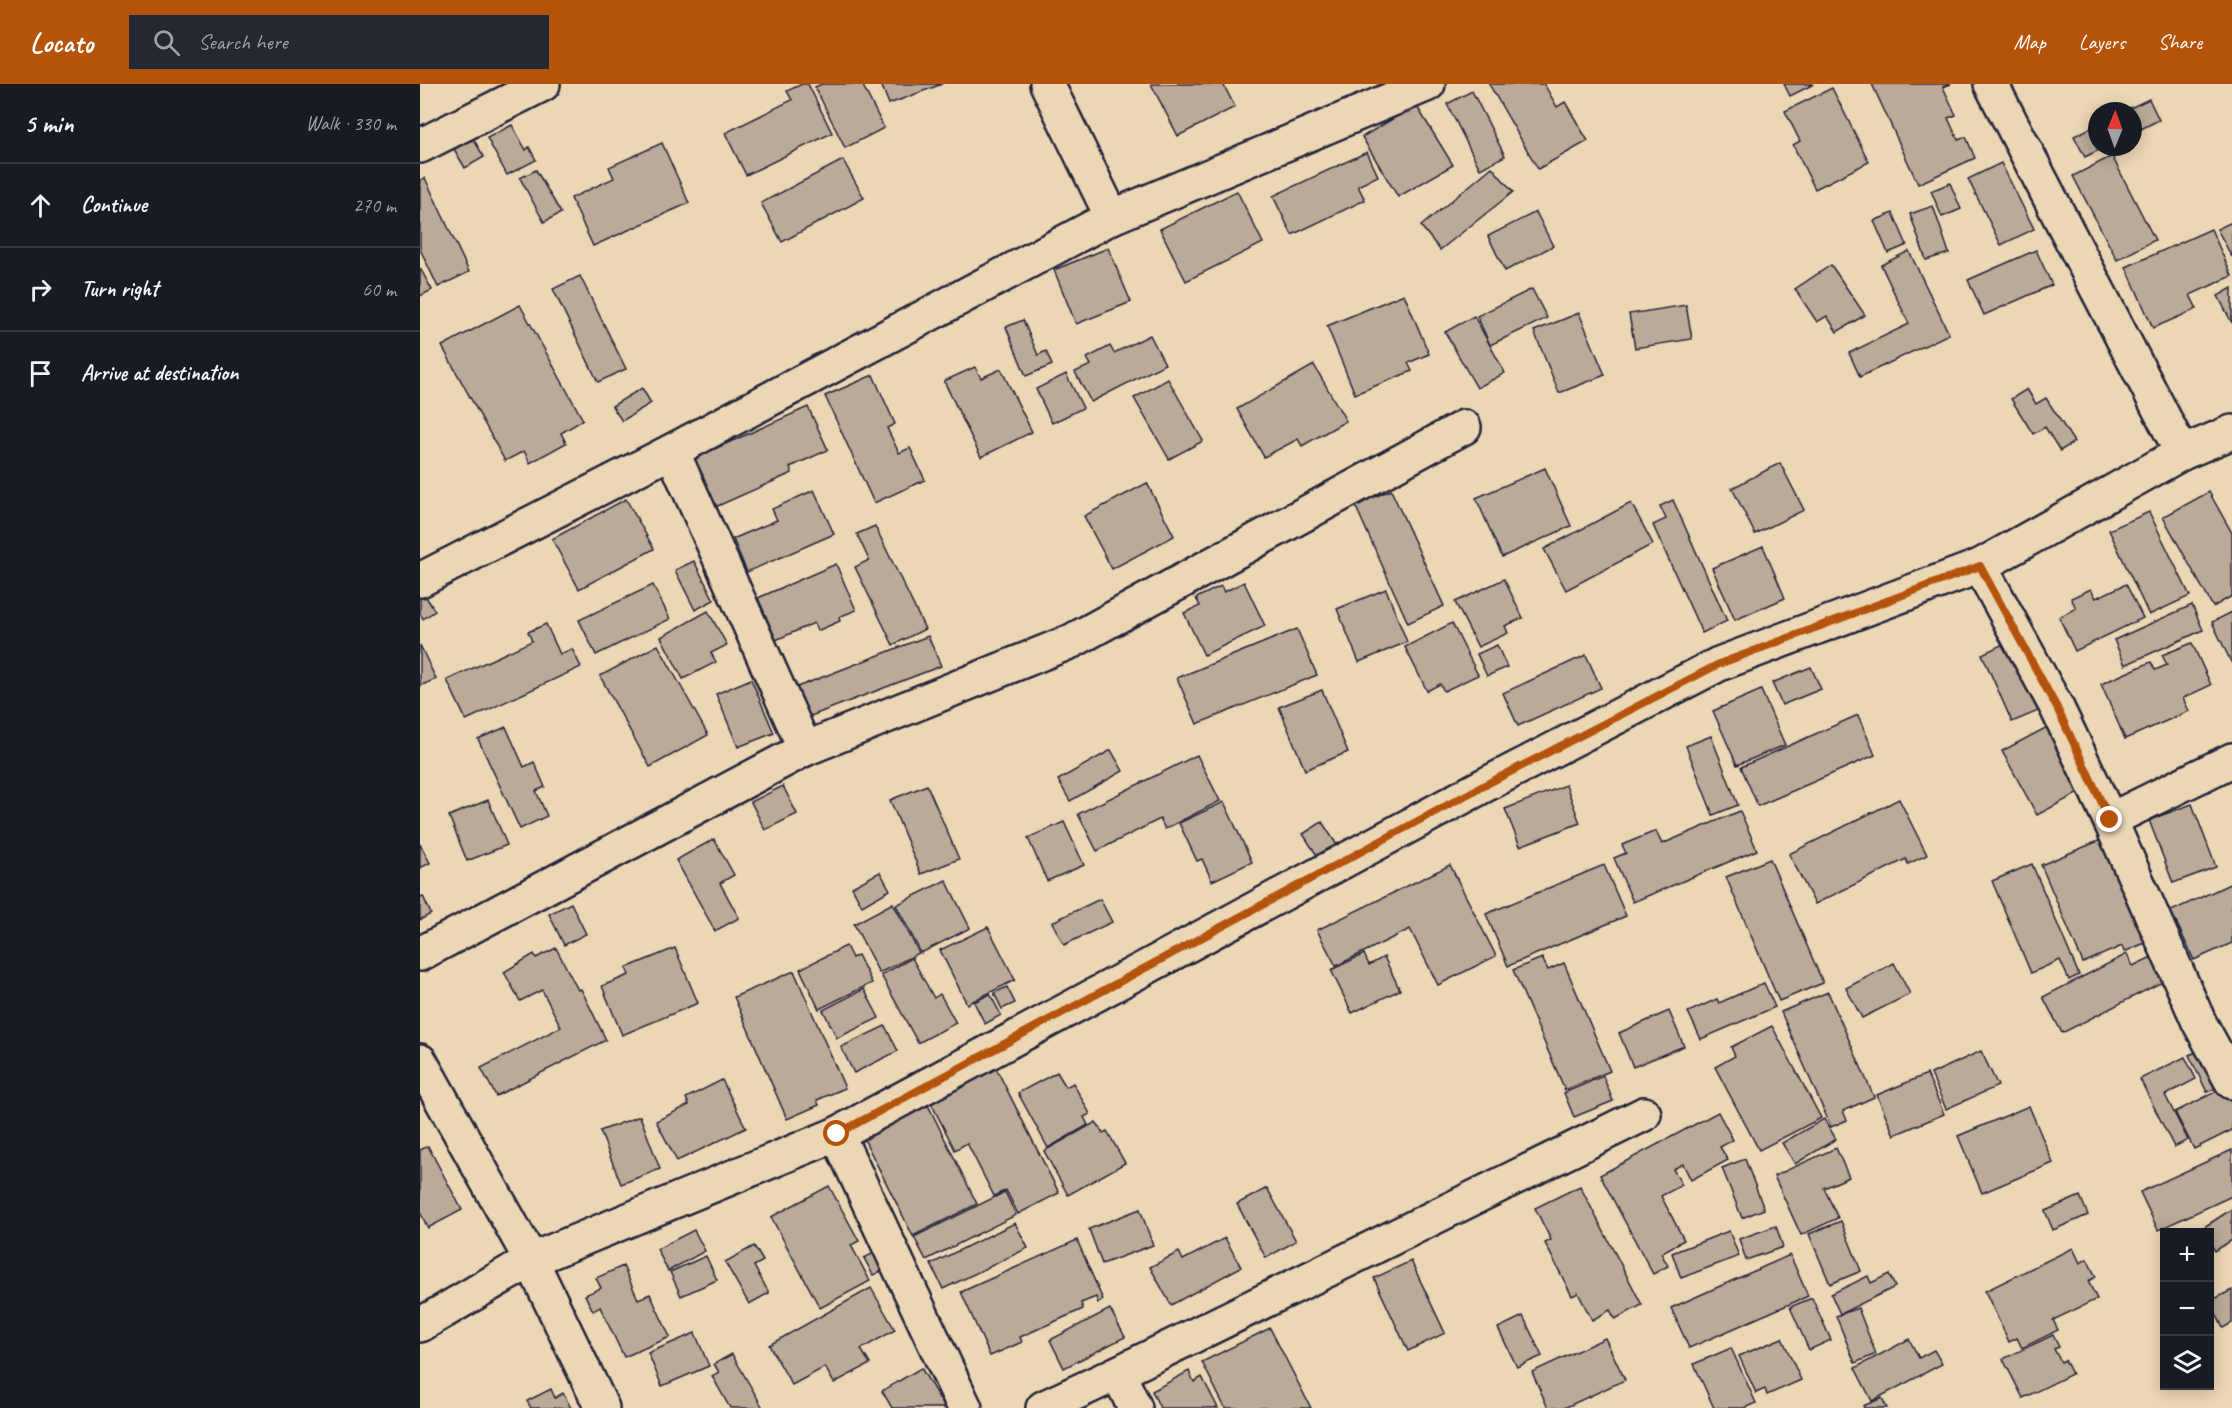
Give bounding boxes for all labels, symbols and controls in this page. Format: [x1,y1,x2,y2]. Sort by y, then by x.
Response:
search box [129,15,549,69]
text: Locato [30,25,93,60]
icon: search [150,26,183,59]
text: Search here [198,28,288,56]
text: Map [2013,29,2046,55]
text: Layers [2079,29,2125,55]
text: Share [2158,29,2202,55]
north arrow [2088,102,2142,156]
text: 5 min [24,107,73,140]
text: Walk · 330 m [306,111,396,136]
icon: ahead [24,189,57,222]
text: Continue [81,191,147,219]
text: 270 m [353,193,396,218]
icon: right [24,273,57,306]
text: Turn right [81,275,158,303]
text: 60 m [362,277,396,302]
icon: arrive [24,357,57,390]
text: Arrive at destination [81,359,238,387]
route end [2096,806,2122,832]
route start [823,1120,849,1146]
map controls [2160,1228,2214,1390]
button: + [2160,1228,2214,1282]
button: − [2160,1282,2214,1336]
button: layers [2160,1336,2214,1390]

